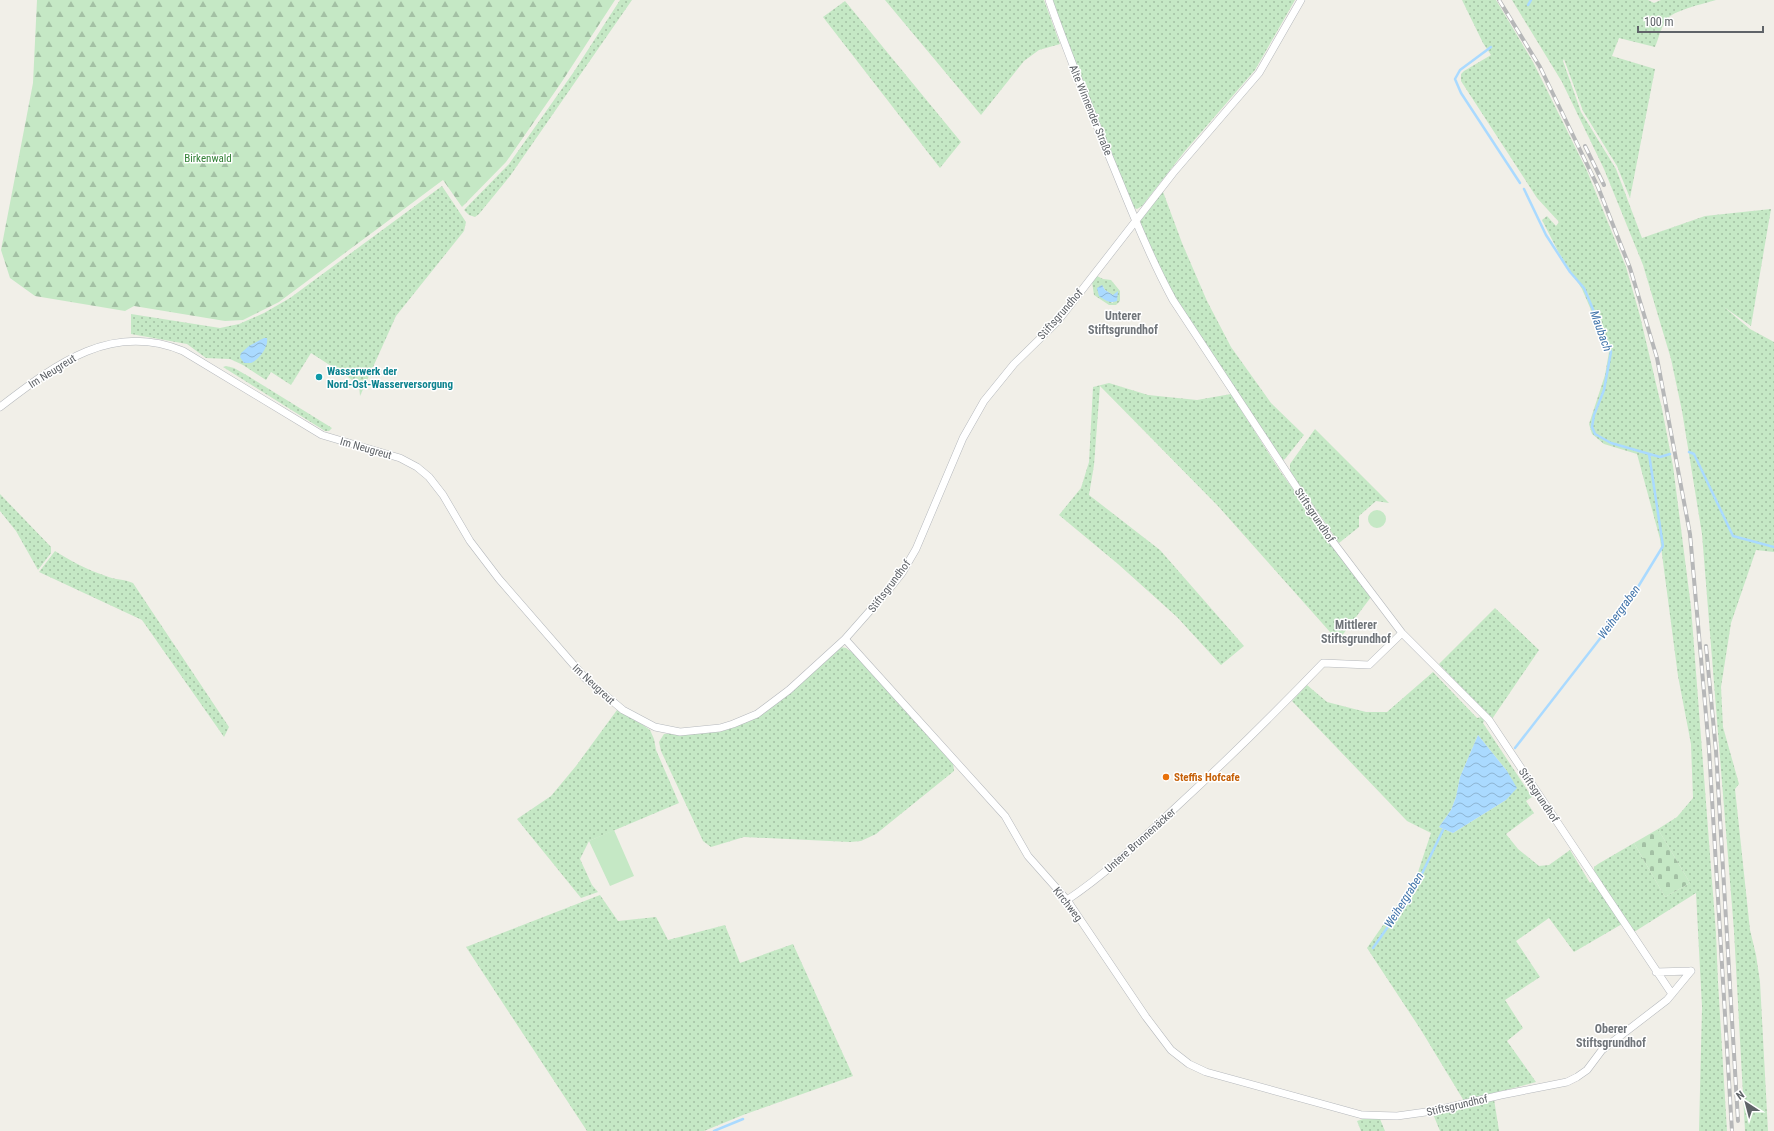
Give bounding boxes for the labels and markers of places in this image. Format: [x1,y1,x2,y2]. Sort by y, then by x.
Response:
place label: Wasserwerk der Nord-Ost-Wasserversorgung [327,365,453,391]
marker: Wasserwerk der Nord-Ost-Wasserversorgung [314,372,324,382]
place label: Steffis Hofcafe [1174,771,1240,784]
marker: Steffis Hofcafe [1161,772,1171,782]

